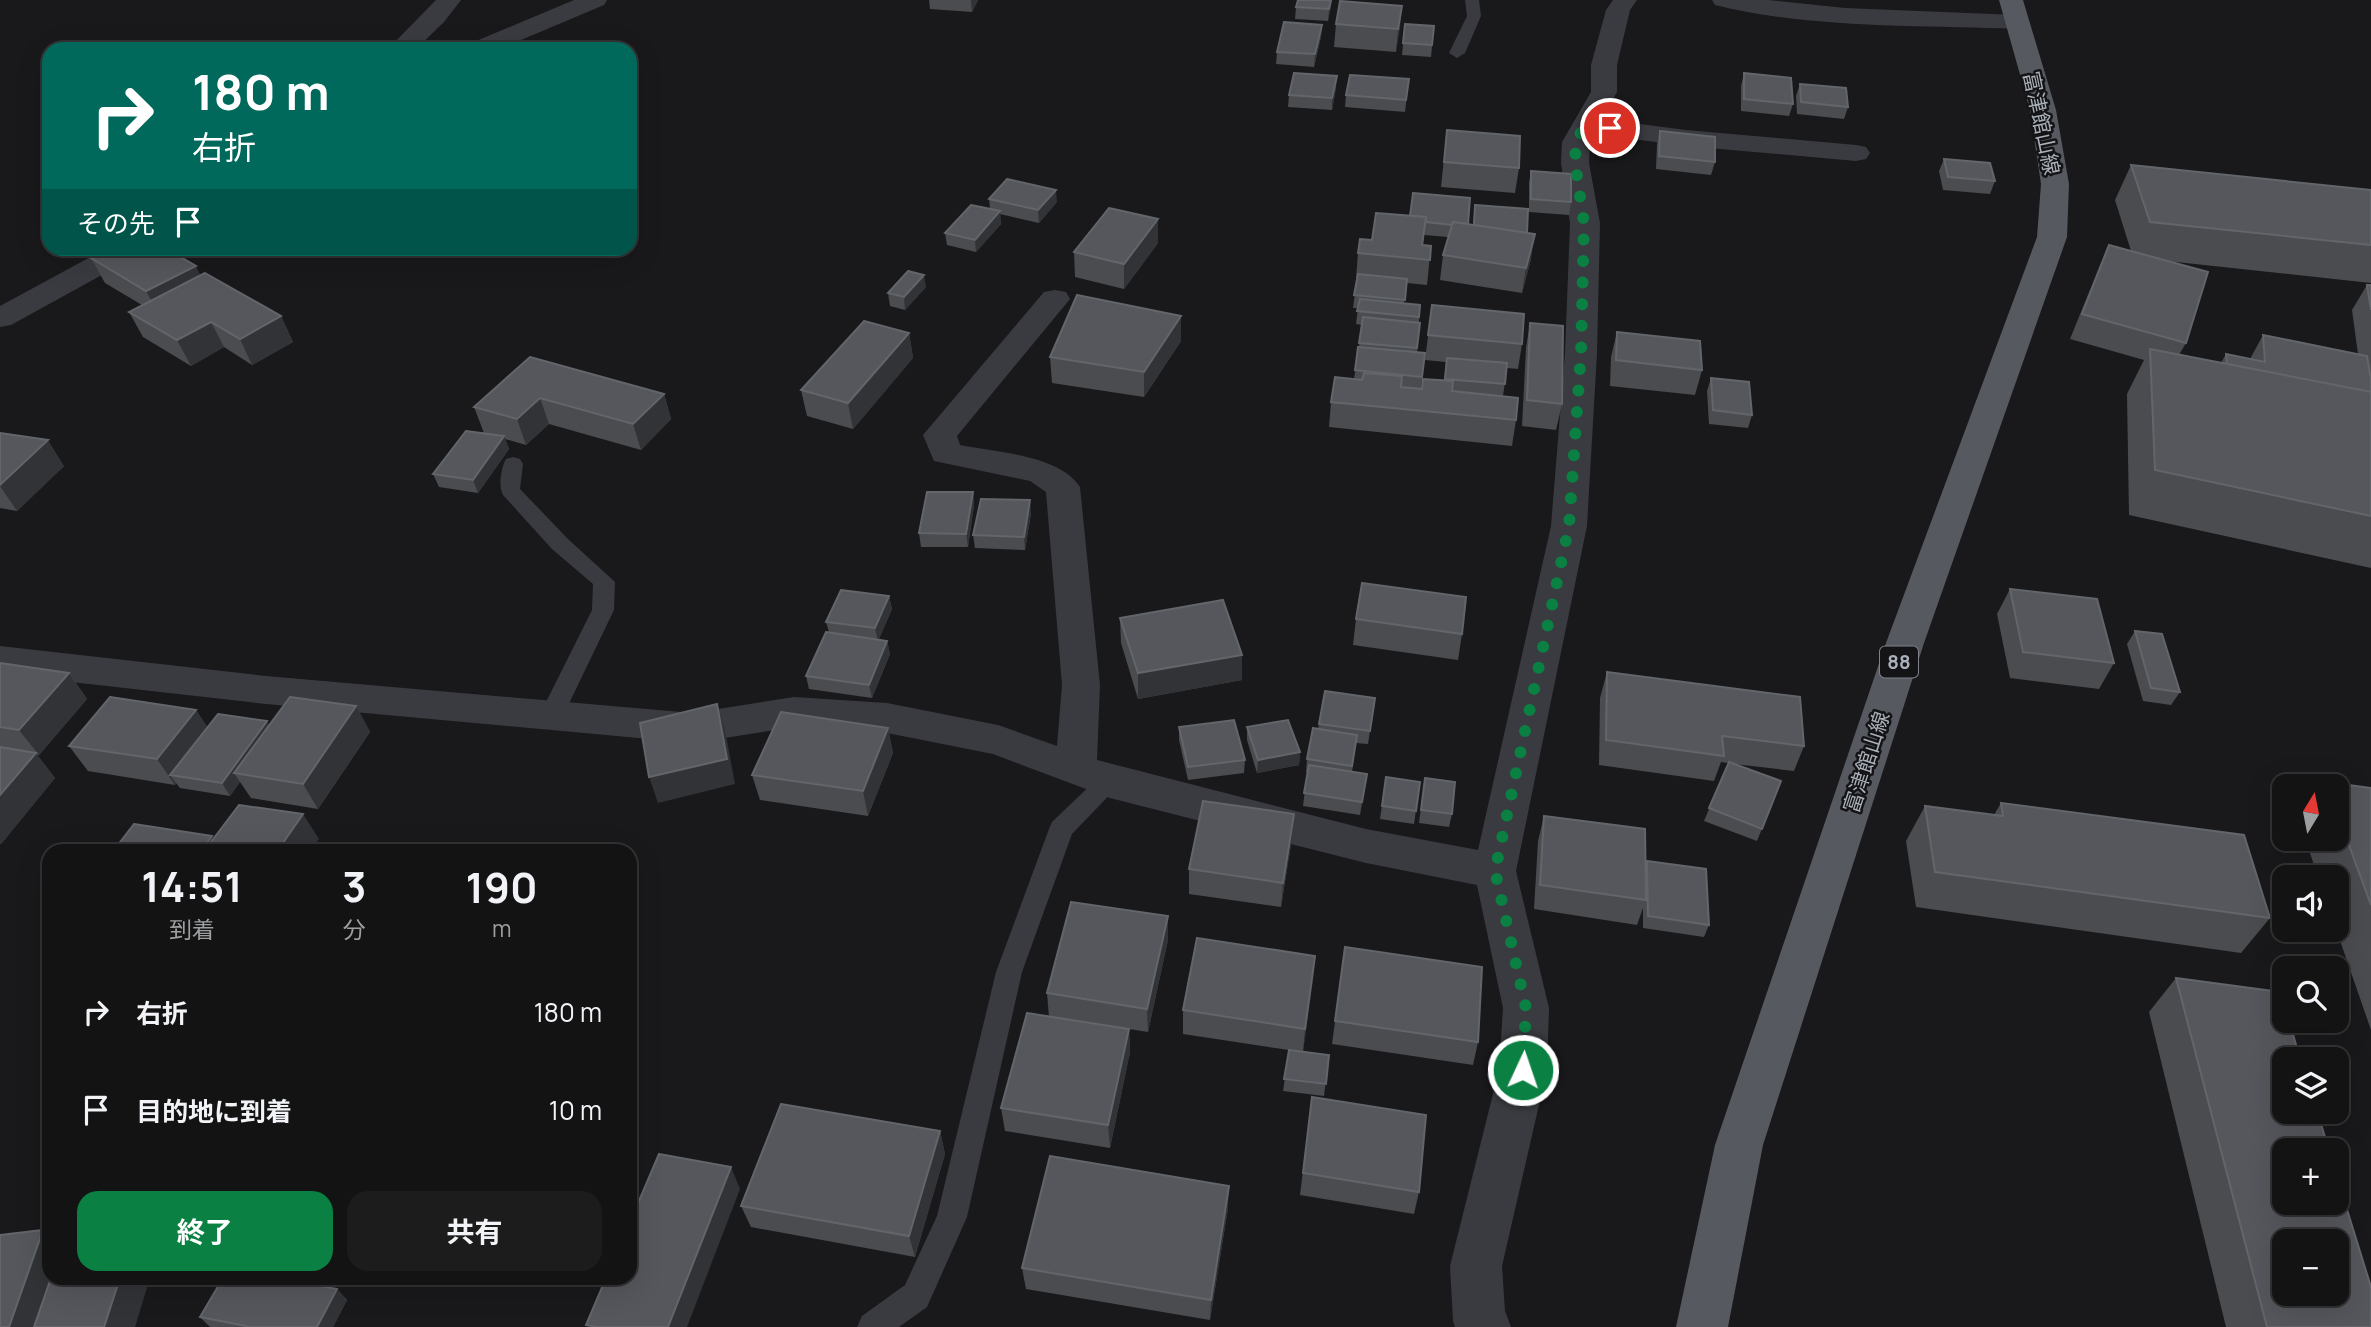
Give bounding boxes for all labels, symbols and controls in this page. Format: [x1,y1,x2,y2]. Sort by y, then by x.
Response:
text: 180 m [192,58,330,125]
street label: 富津館山線 [2017,69,2067,177]
icon: right [77,70,168,161]
pin [1580,98,1640,158]
icon: arrive [1591,109,1629,147]
text: 右折 [192,125,256,169]
icon: arrive [169,203,207,241]
text: その先 [77,205,155,241]
road number: 88 [1880,646,1918,678]
street label: 富津館山線 [1836,708,1896,816]
north arrow [2272,774,2348,850]
map controls [2272,774,2349,1306]
text: 14:51 [141,857,243,915]
text: 3 [342,857,366,915]
text: 190 [466,858,538,916]
button: sound [2272,865,2349,942]
text: m [492,912,511,944]
text: 到着 [169,913,215,945]
text: 分 [343,913,366,945]
button: search [2272,956,2349,1033]
icon: right [77,993,115,1031]
text: 180 m [534,994,602,1030]
text: 右折 [136,995,188,1031]
position arrow [1486,1033,1560,1107]
button: layers [2272,1047,2349,1124]
icon: arrive [77,1091,115,1129]
text: 10 m [549,1092,602,1128]
text: 目的地に到着 [136,1093,292,1129]
button: + [2272,1138,2349,1215]
button: 終了 [77,1191,333,1271]
button: 共有 [347,1191,602,1271]
button: − [2272,1229,2349,1306]

